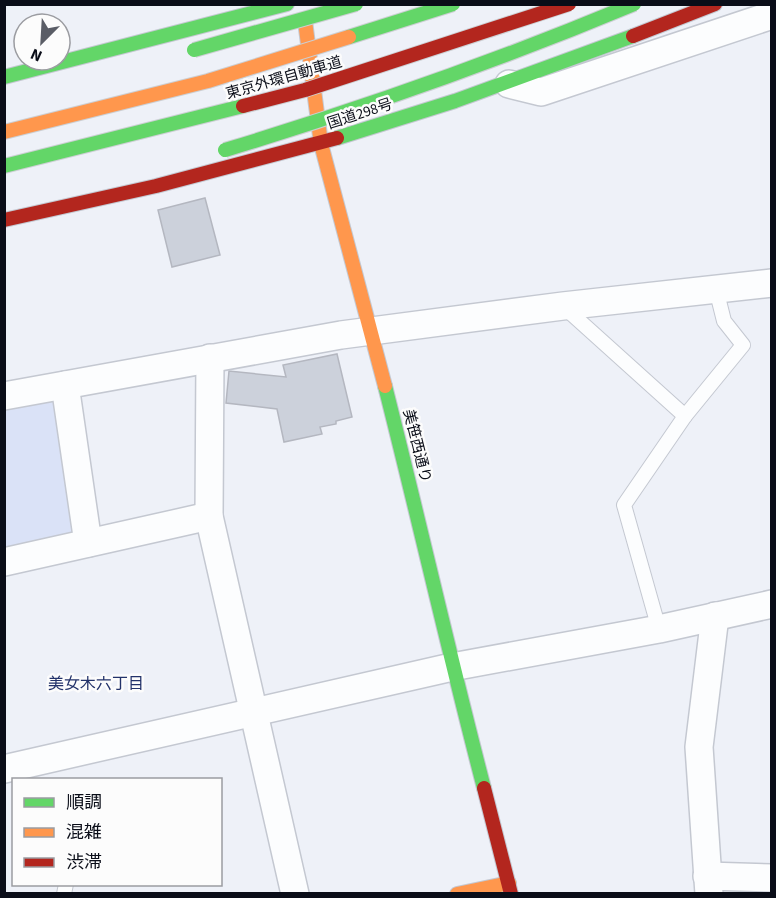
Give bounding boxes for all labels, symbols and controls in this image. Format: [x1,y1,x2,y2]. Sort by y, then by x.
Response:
north arrow [12,12,72,72]
text: N [27,43,46,67]
street label: 東京外環自動車道 [223,51,345,105]
street label: 国道298号 [325,94,395,134]
street label: 美笹西通り [398,407,436,485]
district label: 美女木六丁目 [48,673,144,695]
legend [12,778,222,886]
text: 順調 [66,790,102,815]
text: 混雑 [66,820,102,845]
text: 渋滞 [66,850,102,875]

